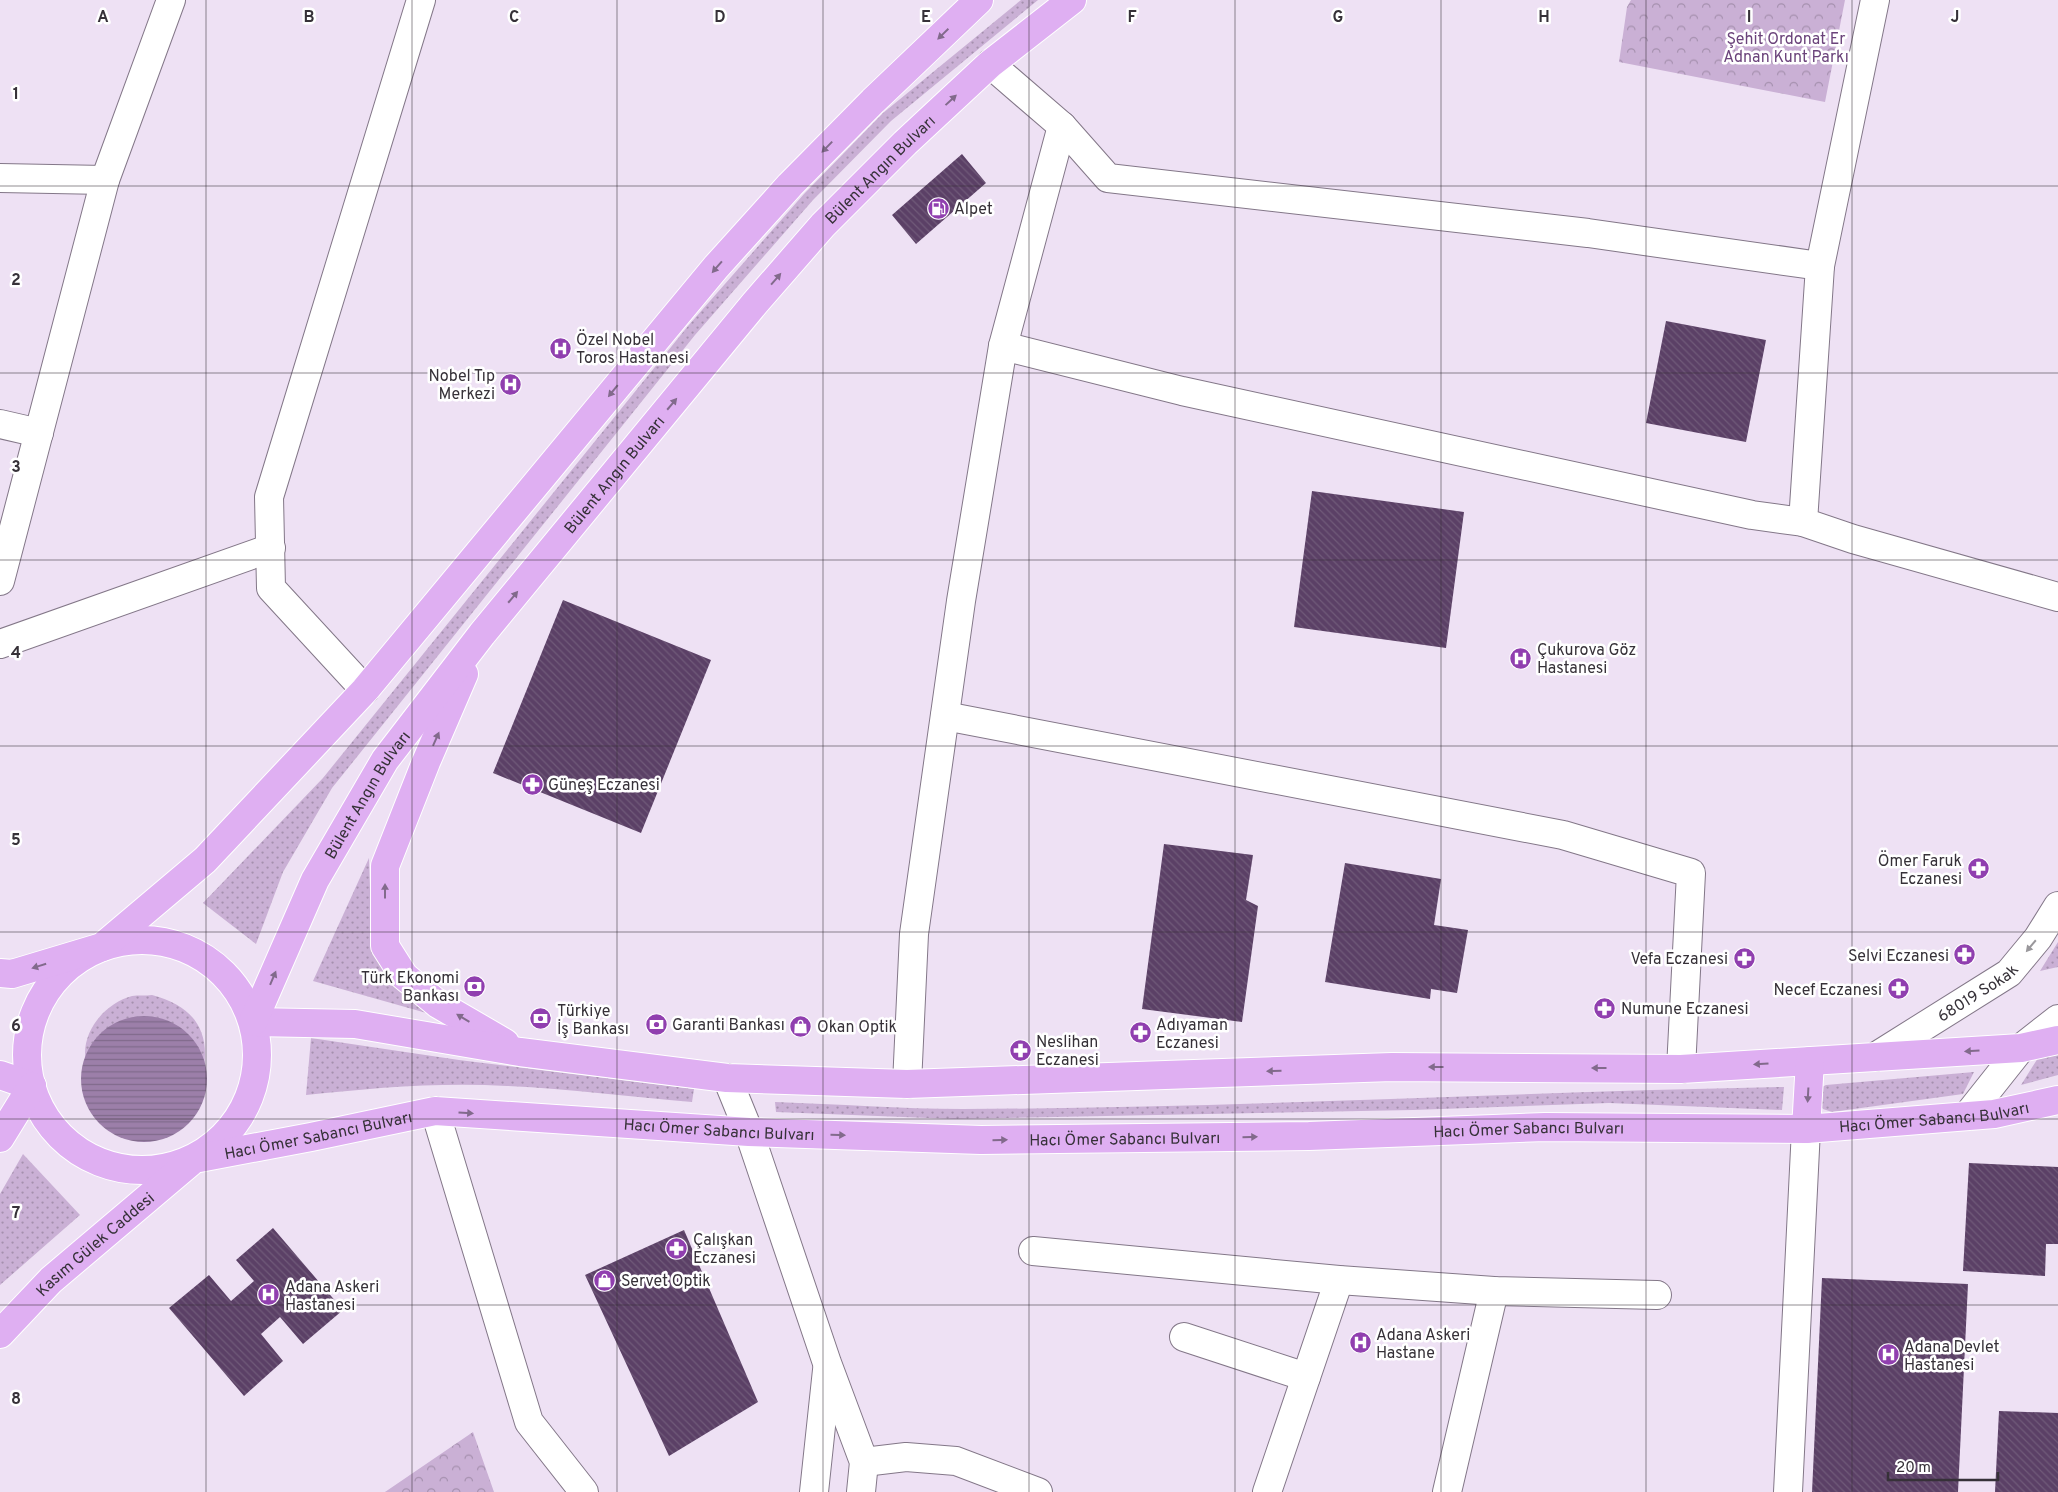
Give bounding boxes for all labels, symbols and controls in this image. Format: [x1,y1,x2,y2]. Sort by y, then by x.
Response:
text: A [97,8,109,28]
text: B [303,8,315,28]
text: C [509,8,519,28]
text: D [714,8,726,28]
text: E [921,8,931,28]
text: F [1127,8,1137,28]
text: G [1333,8,1343,28]
text: H [1538,8,1550,28]
text: I [1747,8,1751,28]
text: J [1951,8,1959,28]
one-way arrow [938,28,950,40]
park label: Şehit Ordonat Er Adnan Kunt Parkı [1723,30,1849,68]
text: 1 [13,85,19,105]
one-way arrow [944,94,956,106]
street label: Bülent Angın Bulvarı [822,112,940,229]
one-way arrow [822,141,834,153]
fuel station icon: Alpet [926,196,950,220]
place label: Alpet [954,200,993,220]
one-way arrow [711,260,723,272]
text: 2 [11,271,21,291]
one-way arrow [771,273,782,286]
place label: Özel Nobel Toros Hastanesi [576,329,689,369]
hospital icon: Özel Nobel Toros Hastanesi [548,336,572,360]
place label: Nobel Tıp Merkezi [428,367,495,405]
hospital icon: Nobel Tıp Merkezi [499,372,523,396]
one-way arrow [608,385,619,398]
one-way arrow [667,398,678,411]
street label: Bülent Angın Bulvarı [561,412,670,539]
text: 3 [11,458,21,478]
one-way arrow [507,590,518,603]
place label: Çukurova Göz Hastanesi [1537,641,1636,679]
text: 4 [11,644,21,664]
hospital icon: Çukurova Göz Hastanesi [1509,646,1533,670]
street label: Bülent Angın Bulvarı [321,728,416,863]
one-way arrow [432,732,440,746]
pharmacy icon: Güneş Eczanesi [520,772,544,796]
place label: Güneş Eczanesi [548,776,660,796]
text: 5 [11,831,21,851]
place label: Ömer Faruk Eczanesi [1878,850,1962,890]
pharmacy icon: Ömer Faruk Eczanesi [1966,857,1990,881]
one-way arrow [381,883,389,899]
one-way arrow [2026,939,2037,952]
pharmacy icon: Selvi Eczanesi [1953,943,1977,967]
pharmacy icon: Vefa Eczanesi [1732,946,1756,970]
place label: Selvi Eczanesi [1848,947,1949,967]
place label: Vefa Eczanesi [1631,950,1728,970]
street label: 68019 Sokak [1934,961,2024,1027]
one-way arrow [31,962,46,970]
place label: Türk Ekonomi Bankası [361,969,459,1007]
one-way arrow [269,971,277,985]
bank icon: Türk Ekonomi Bankası [463,974,487,998]
pharmacy icon: Necef Eczanesi [1886,977,1910,1001]
place label: Necef Eczanesi [1773,981,1882,1001]
pharmacy icon: Numune Eczanesi [1593,996,1617,1020]
place label: Numune Eczanesi [1621,1000,1749,1020]
place label: Türkiye İş Bankası [557,1002,629,1040]
bank icon: Türkiye İş Bankası [529,1007,553,1031]
bank icon: Garanti Bankası [644,1012,668,1036]
one-way arrow [456,1014,469,1023]
shop icon: Okan Optik [789,1014,813,1038]
place label: Garanti Bankası [672,1016,785,1036]
place label: Adıyaman Eczanesi [1156,1016,1228,1054]
text: 6 [11,1017,21,1037]
place label: Okan Optik [817,1018,897,1038]
pharmacy icon: Adıyaman Eczanesi [1128,1021,1152,1045]
place label: Neslihan Eczanesi [1036,1033,1099,1071]
pharmacy icon: Neslihan Eczanesi [1008,1038,1032,1062]
one-way arrow [1964,1047,1980,1055]
one-way arrow [1753,1060,1769,1068]
one-way arrow [1428,1063,1444,1071]
one-way arrow [1591,1064,1607,1072]
one-way arrow [1266,1067,1282,1075]
one-way arrow [1804,1088,1812,1104]
street label: Hacı Ömer Sabancı Bulvarı [1838,1099,2031,1138]
street label: Hacı Ömer Sabancı Bulvarı [223,1108,414,1165]
one-way arrow [458,1110,474,1118]
street label: Hacı Ömer Sabancı Bulvarı [623,1116,815,1146]
street label: Hacı Ömer Sabancı Bulvarı [1433,1119,1624,1143]
street label: Hacı Ömer Sabancı Bulvarı [1029,1129,1220,1151]
one-way arrow [830,1132,846,1140]
one-way arrow [1242,1133,1258,1141]
one-way arrow [992,1136,1008,1144]
street label: Kasım Gülek Caddesi [33,1189,159,1302]
text: 7 [12,1204,20,1224]
place label: Çalışkan Eczanesi [693,1231,756,1269]
pharmacy icon: Çalışkan Eczanesi [665,1236,689,1260]
shop icon: Servet Optik [593,1268,617,1292]
place label: Servet Optik [621,1272,711,1292]
place label: Adana Askeri Hastanesi [285,1278,379,1316]
hospital icon: Adana Askeri Hastanesi [257,1283,281,1307]
place label: Adana Askeri Hastane [1376,1326,1470,1364]
hospital icon: Adana Askeri Hastane [1348,1331,1372,1355]
place label: Adana Devlet Hastanesi [1904,1338,2000,1376]
hospital icon: Adana Devlet Hastanesi [1876,1343,1900,1367]
text: 8 [11,1390,21,1410]
scale bar [1888,1450,1998,1482]
text: 20 m [1896,1459,1931,1478]

